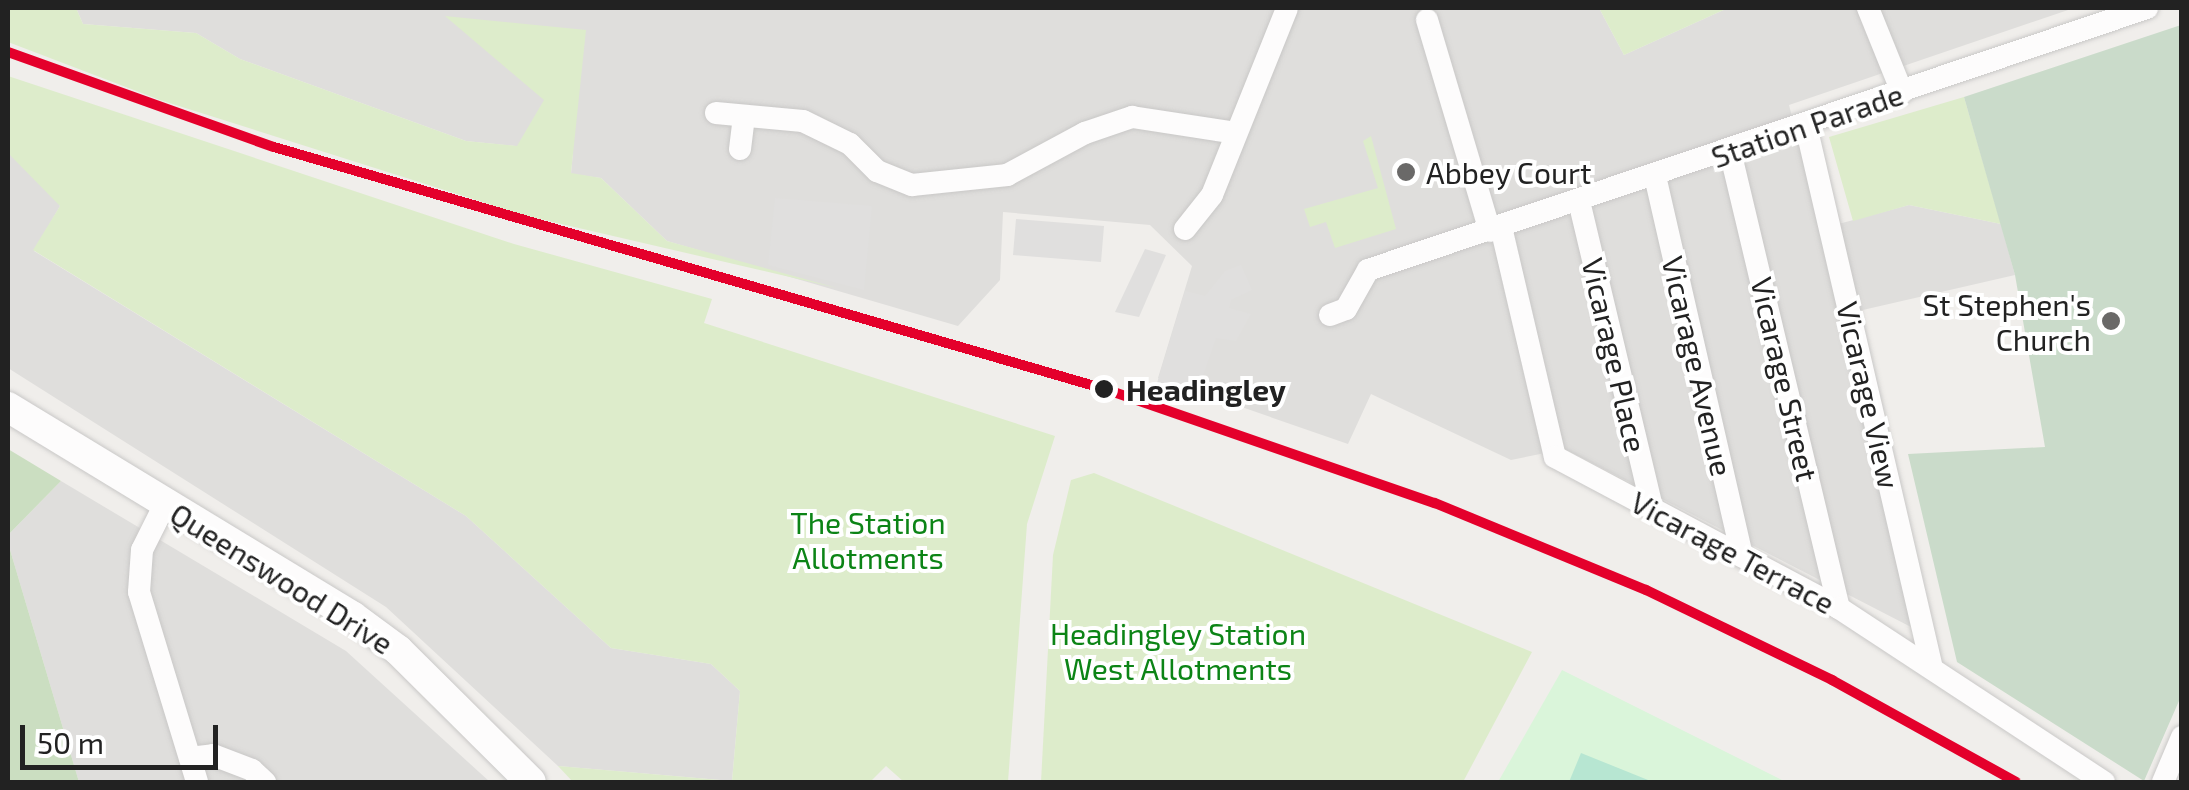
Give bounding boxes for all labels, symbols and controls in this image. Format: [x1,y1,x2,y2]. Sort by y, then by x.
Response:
street label: Station Parade [1706,75,1908,175]
place label: Abbey Court [1426,154,1592,190]
marker: Abbey Court [1395,161,1417,183]
street label: Vicarage Avenue [1655,252,1741,480]
street label: Vicarage Place [1575,254,1655,456]
street label: Vicarage Street [1744,274,1826,484]
place label: St Stephen's Church [1922,286,2091,356]
street label: Vicarage View [1830,298,1908,492]
marker: St Stephen's Church [2100,310,2122,332]
place label: Headingley [1126,371,1286,407]
marker: Headingley [1091,376,1117,402]
street label: Vicarage Terrace [1625,483,1841,621]
street label: Queenswood Drive [164,495,400,661]
park label: The Station Allotments [790,504,946,574]
park label: Headingley Station West Allotments [1050,615,1306,686]
scale bar [25,705,222,767]
text: 50 m [37,724,104,760]

